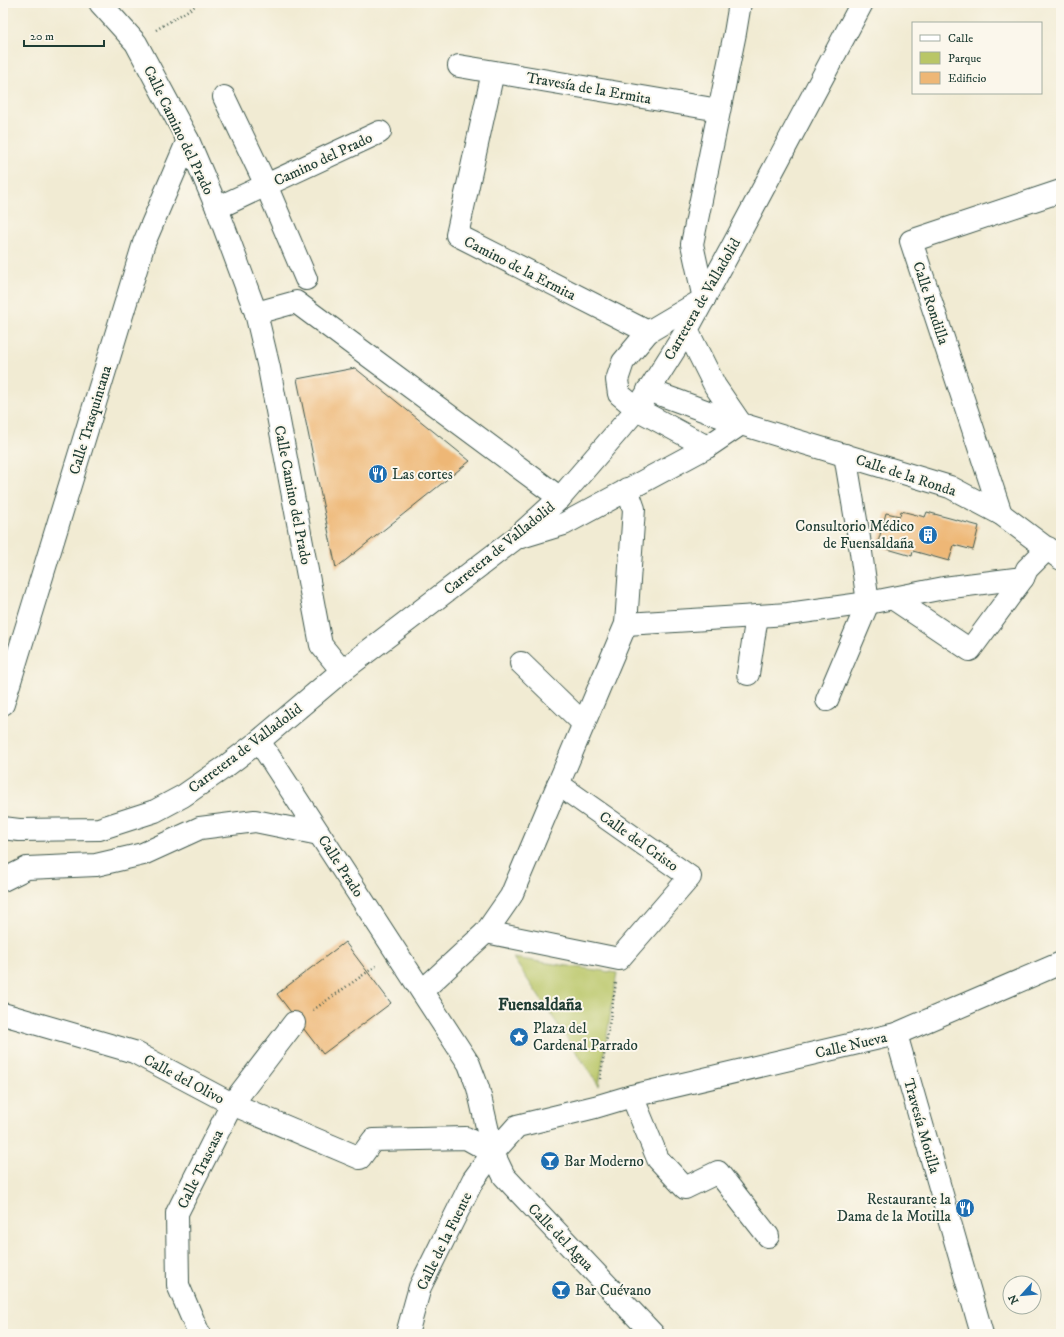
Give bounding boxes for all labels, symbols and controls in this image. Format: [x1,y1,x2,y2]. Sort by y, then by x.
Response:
scale bar [24,22,104,48]
legend [912,22,1042,94]
text: 20 m [30,29,54,44]
text: Calle [948,31,973,46]
text: Parque [948,51,981,66]
street label: Calle Camino del Prado [139,63,218,198]
street label: Travesía de la Ermita [525,68,653,109]
text: Edificio [948,71,987,86]
street label: Camino del Prado [271,128,376,191]
street label: Camino de la Ermita [461,232,580,305]
street label: Carretera de Valladolid [660,234,745,364]
street label: Calle Rondilla [908,259,953,348]
street label: Calle Trasquintana [65,363,116,477]
street label: Calle Camino del Prado [270,424,315,566]
street label: Calle de la Ronda [853,450,959,501]
restaurant icon: Las cortes [367,463,389,485]
place label: Las cortes [392,465,453,484]
street label: Carretera de Valladolid [440,497,559,599]
place label: Consultorio Médico de Fuensaldaña [795,517,915,553]
building icon: Consultorio Médico de Fuensaldaña [917,524,939,546]
street label: Carretera de Valladolid [185,699,306,797]
street label: Calle del Cristo [595,807,682,876]
street label: Calle Prado [313,832,368,901]
district label: Fuensaldaña [498,994,583,1016]
place label: Plaza del Cardenal Parrado [533,1019,638,1055]
place icon: Plaza del Cardenal Parrado [508,1026,530,1048]
street label: Calle Nueva [813,1028,890,1063]
street label: Calle del Olivo [140,1050,227,1109]
street label: Travesía Motilla [899,1077,944,1176]
street label: Calle Trascasa [173,1126,228,1212]
bar icon: Bar Moderno [539,1150,561,1172]
place label: Bar Moderno [564,1152,644,1171]
street label: Calle de la Fuente [413,1189,476,1293]
place label: Restaurante la Dama de la Motilla [837,1190,952,1226]
restaurant icon: Restaurante la Dama de la Motilla [954,1197,976,1219]
street label: Calle del Agua [524,1200,598,1276]
north arrow [1002,1275,1042,1315]
bar icon: Bar Cuévano [550,1279,572,1301]
place label: Bar Cuévano [575,1281,651,1300]
text: N [1006,1292,1022,1306]

